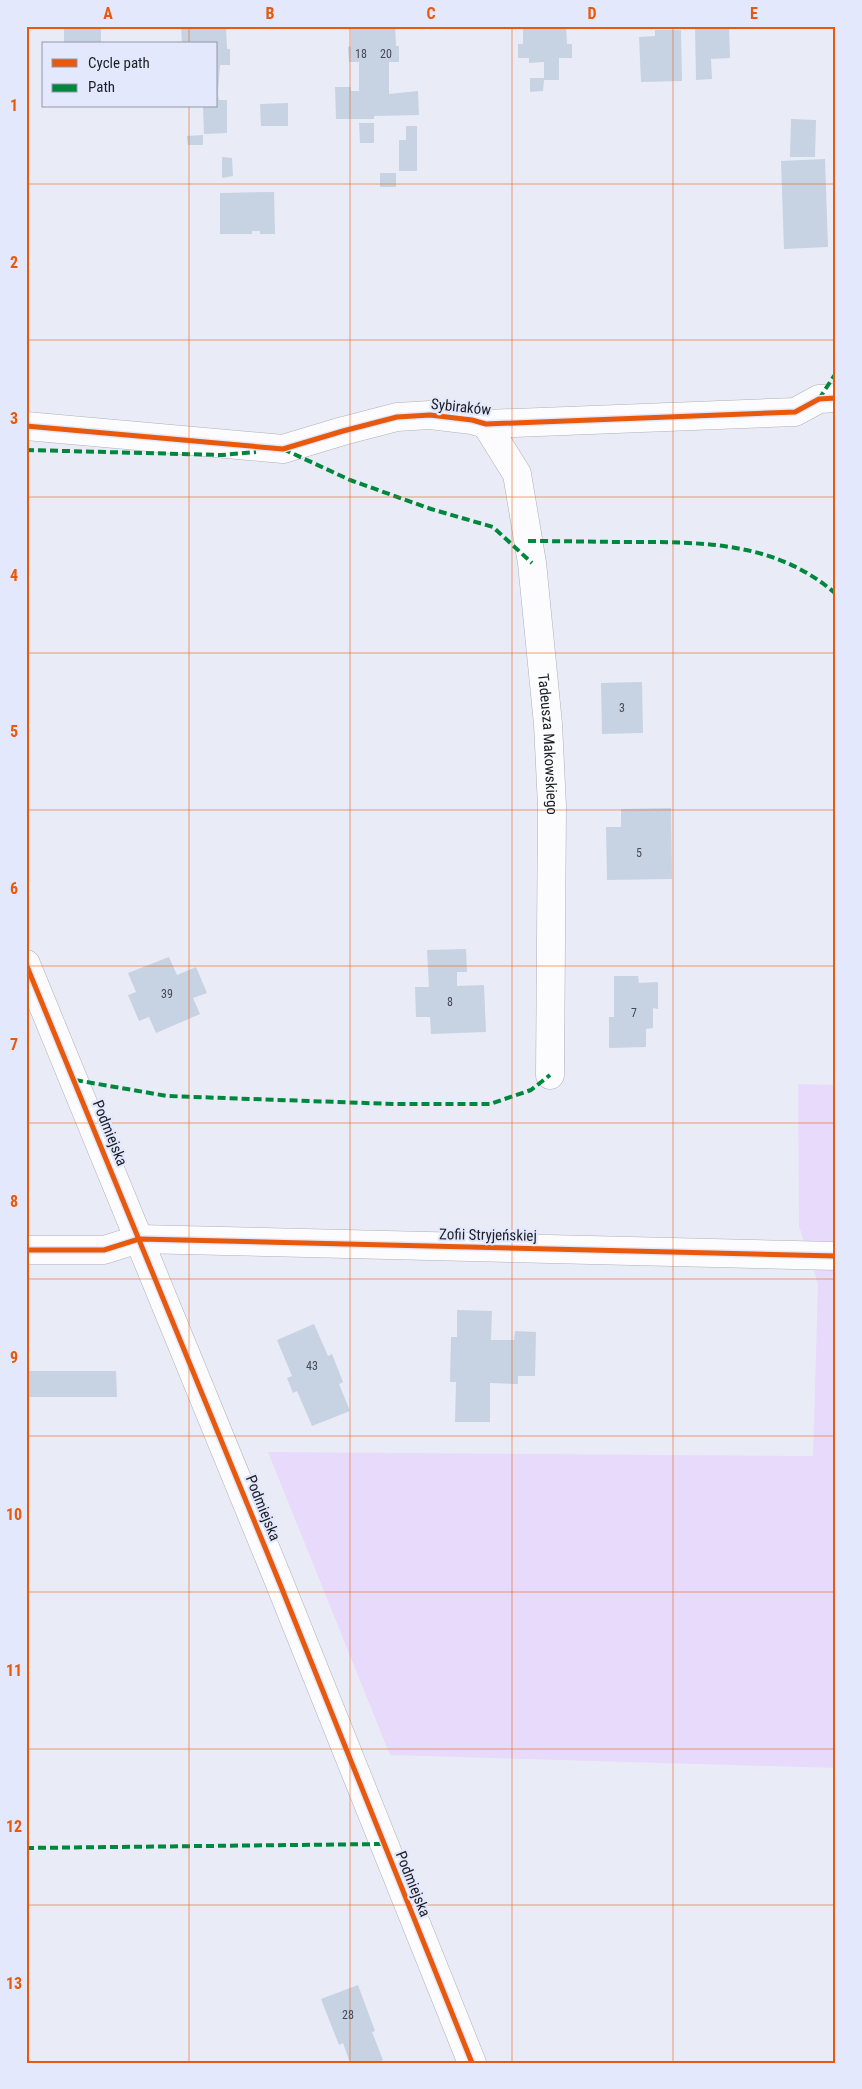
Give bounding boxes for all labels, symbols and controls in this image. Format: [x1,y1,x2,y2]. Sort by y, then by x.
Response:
text: A [103,4,113,23]
text: B [266,4,275,23]
text: C [426,4,436,23]
text: D [587,4,597,23]
text: E [750,4,758,23]
legend [42,42,218,108]
house number: 18 [355,47,367,61]
house number: 20 [380,47,392,61]
text: Cycle path [88,54,150,72]
text: Path [88,78,115,96]
text: 1 [10,96,18,115]
text: 2 [10,253,18,272]
street label: Sybiraków [430,395,492,419]
text: 3 [10,409,18,428]
text: 4 [10,566,18,585]
street label: Tadeusza Makowskiego [534,673,561,815]
house number: 3 [619,701,625,715]
text: 5 [10,722,18,741]
house number: 5 [636,846,642,860]
text: 6 [10,879,18,898]
house number: 39 [161,987,173,1001]
house number: 8 [447,995,453,1009]
house number: 7 [631,1006,637,1020]
text: 7 [10,1035,18,1054]
street label: Podmiejska [89,1098,131,1168]
text: 8 [10,1192,18,1211]
street label: Zofii Stryjeńskiej [439,1225,537,1245]
text: 9 [10,1348,18,1367]
house number: 43 [306,1359,318,1373]
street label: Podmiejska [242,1473,284,1543]
text: 10 [6,1505,22,1524]
text: 11 [6,1661,22,1680]
text: 12 [6,1817,22,1836]
street label: Podmiejska [392,1849,434,1919]
text: 13 [6,1974,22,1993]
house number: 28 [342,2008,354,2022]

